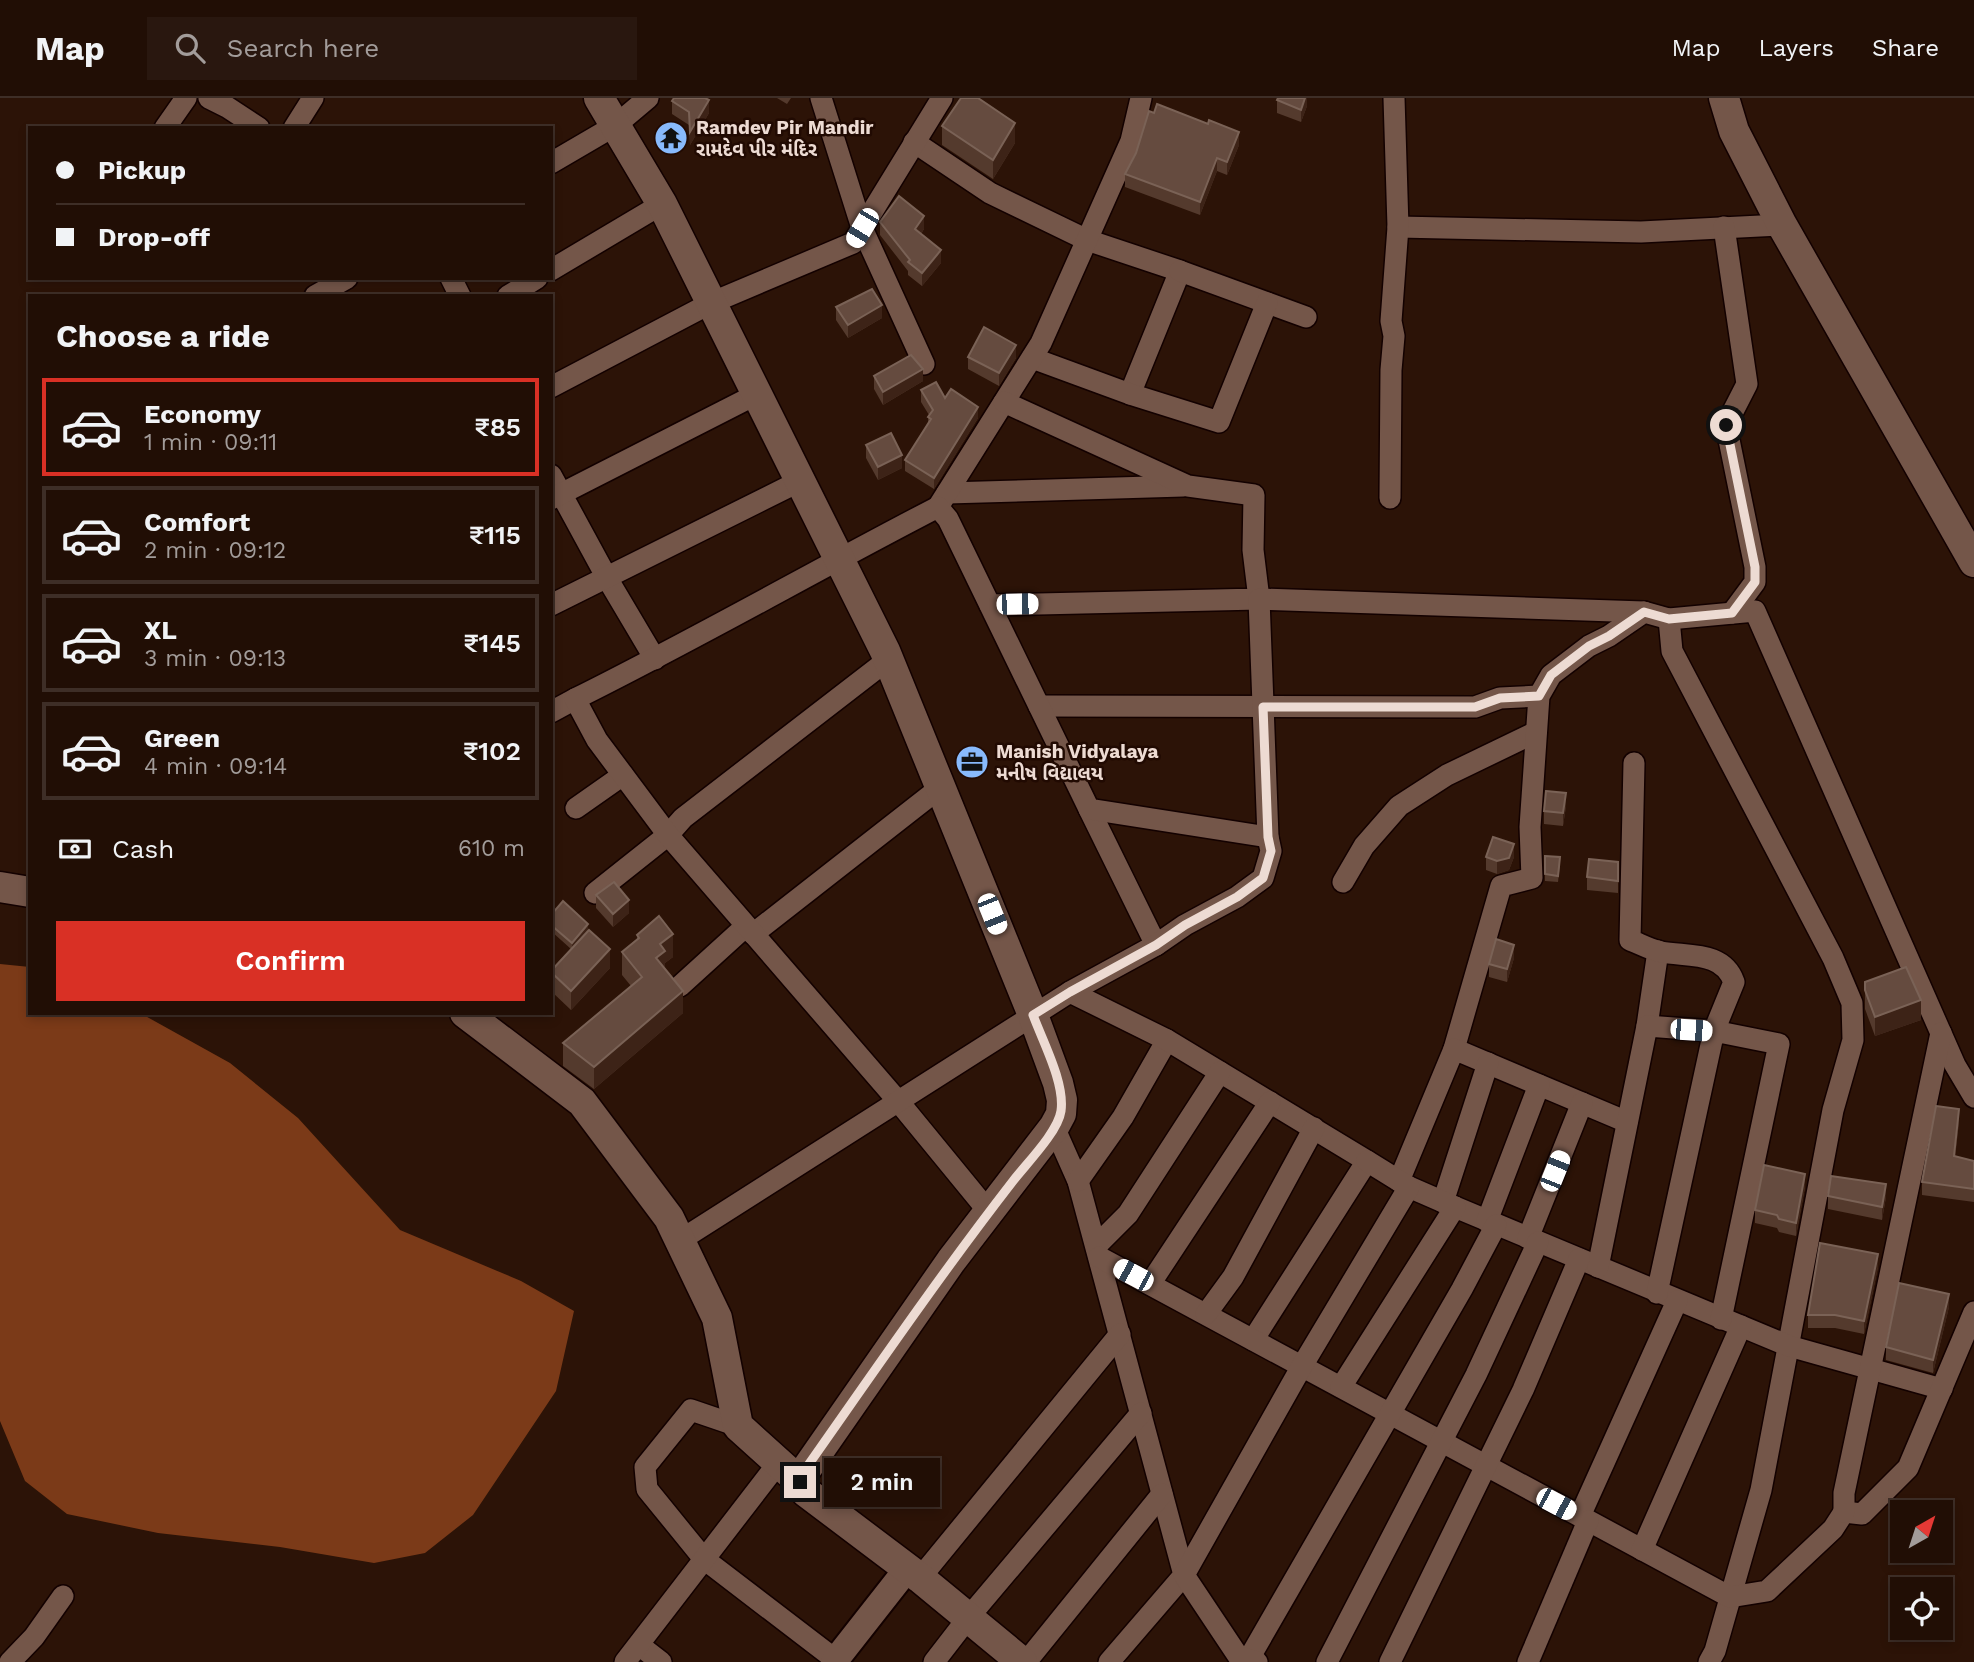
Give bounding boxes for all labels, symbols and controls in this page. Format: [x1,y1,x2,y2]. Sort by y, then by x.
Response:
search box [147,17,637,80]
text: Map [35,29,105,68]
icon: search [171,29,209,67]
text: Search here [227,33,379,63]
text: Map [1672,34,1720,62]
text: Layers [1758,34,1834,62]
text: Share [1872,34,1939,62]
place label: Ramdev Pir Mandir રામદેવ પીર મંદિર [696,116,874,161]
temple icon: Ramdev Pir Mandir રામદેવ પીર મંદિર [652,119,690,157]
text: Pickup [98,155,186,185]
car [843,205,882,251]
text: Drop-off [98,222,210,252]
text: Choose a ride [56,317,270,355]
icon: car [60,396,123,459]
text: Economy [144,399,261,429]
route start [1710,409,1742,441]
text: ₹85 [474,412,521,442]
text: 1 min · 09:11 [144,429,277,456]
icon: car [60,504,123,567]
text: Comfort [144,507,250,537]
text: ₹115 [469,520,521,550]
text: 2 min · 09:12 [144,537,286,564]
car [996,593,1039,615]
icon: car [60,612,123,675]
text: XL [144,615,177,645]
text: ₹145 [463,628,521,658]
text: 3 min · 09:13 [144,645,286,672]
icon: car [60,720,123,783]
text: Green [144,723,220,753]
text: ₹102 [463,736,521,766]
place label: Manish Vidyalaya મનીષ વિદ્યાલય [996,740,1159,785]
office icon: Manish Vidyalaya મનીષ વિદ્યાલય [953,743,991,781]
text: 4 min · 09:14 [144,753,287,780]
icon: cash [56,830,94,868]
text: Cash [112,834,174,864]
text: 610 m [458,835,525,862]
car [975,891,1010,937]
button: Confirm [56,921,525,1001]
car [1670,1018,1713,1042]
car [1538,1148,1573,1194]
car [1110,1256,1157,1294]
callout: 2 min [824,1458,940,1506]
route end [784,1466,816,1498]
text: 2 min [850,1469,914,1496]
car [1533,1485,1580,1523]
north arrow [1890,1500,1953,1563]
map controls [1890,1500,1953,1640]
button: locate [1890,1577,1953,1640]

